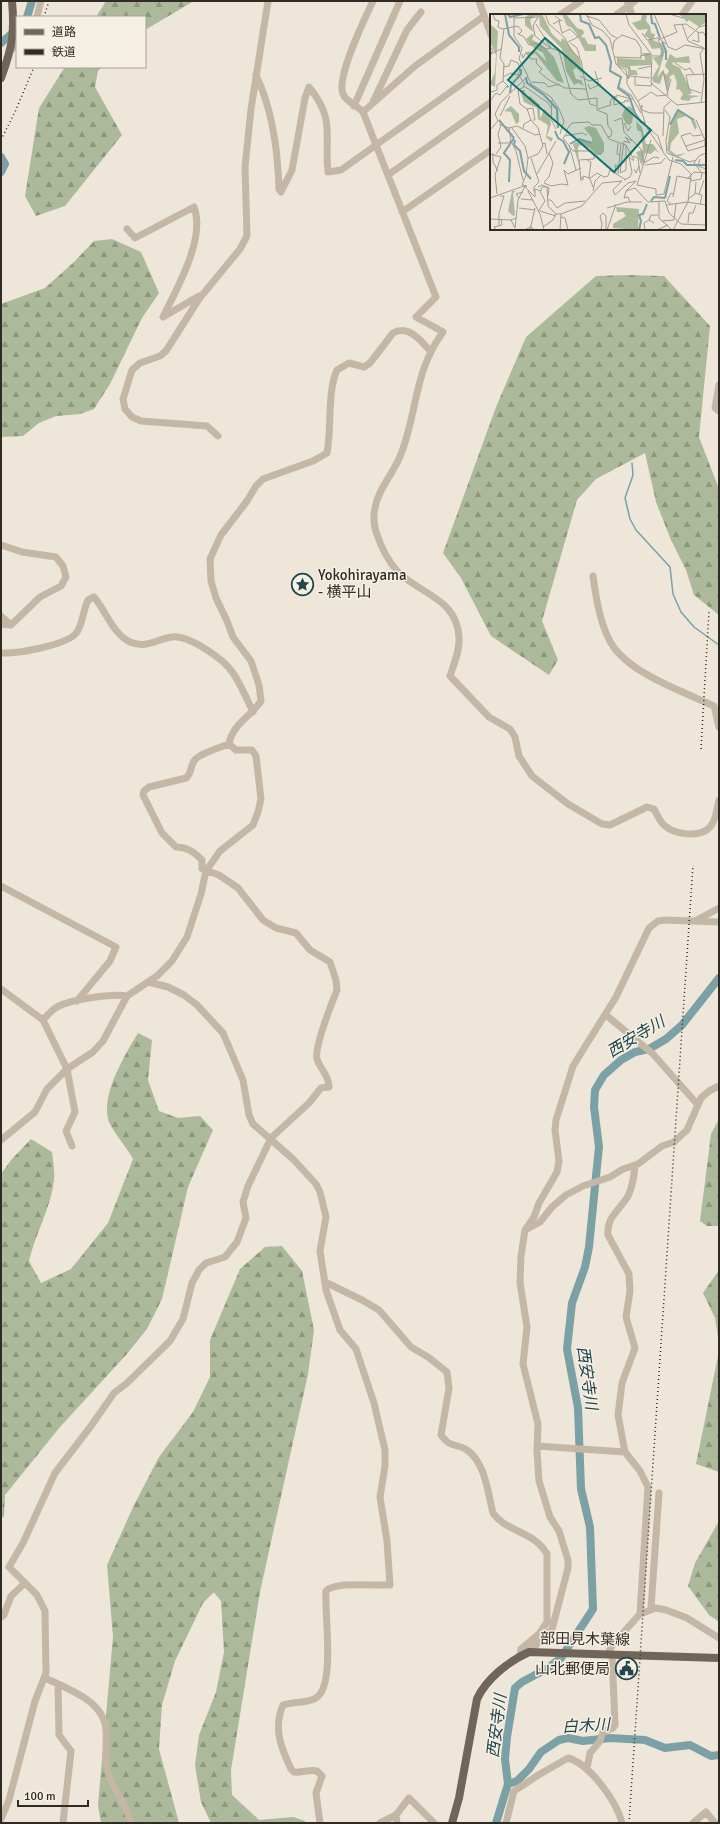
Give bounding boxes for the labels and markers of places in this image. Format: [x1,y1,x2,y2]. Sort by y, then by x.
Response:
place label: Yokohirayama - 横平山 [318,566,407,601]
place icon: Yokohirayama - 横平山 [289,571,315,597]
public building icon: 山北郵便局 [613,1656,639,1682]
place label: 山北郵便局 [535,1660,610,1678]

